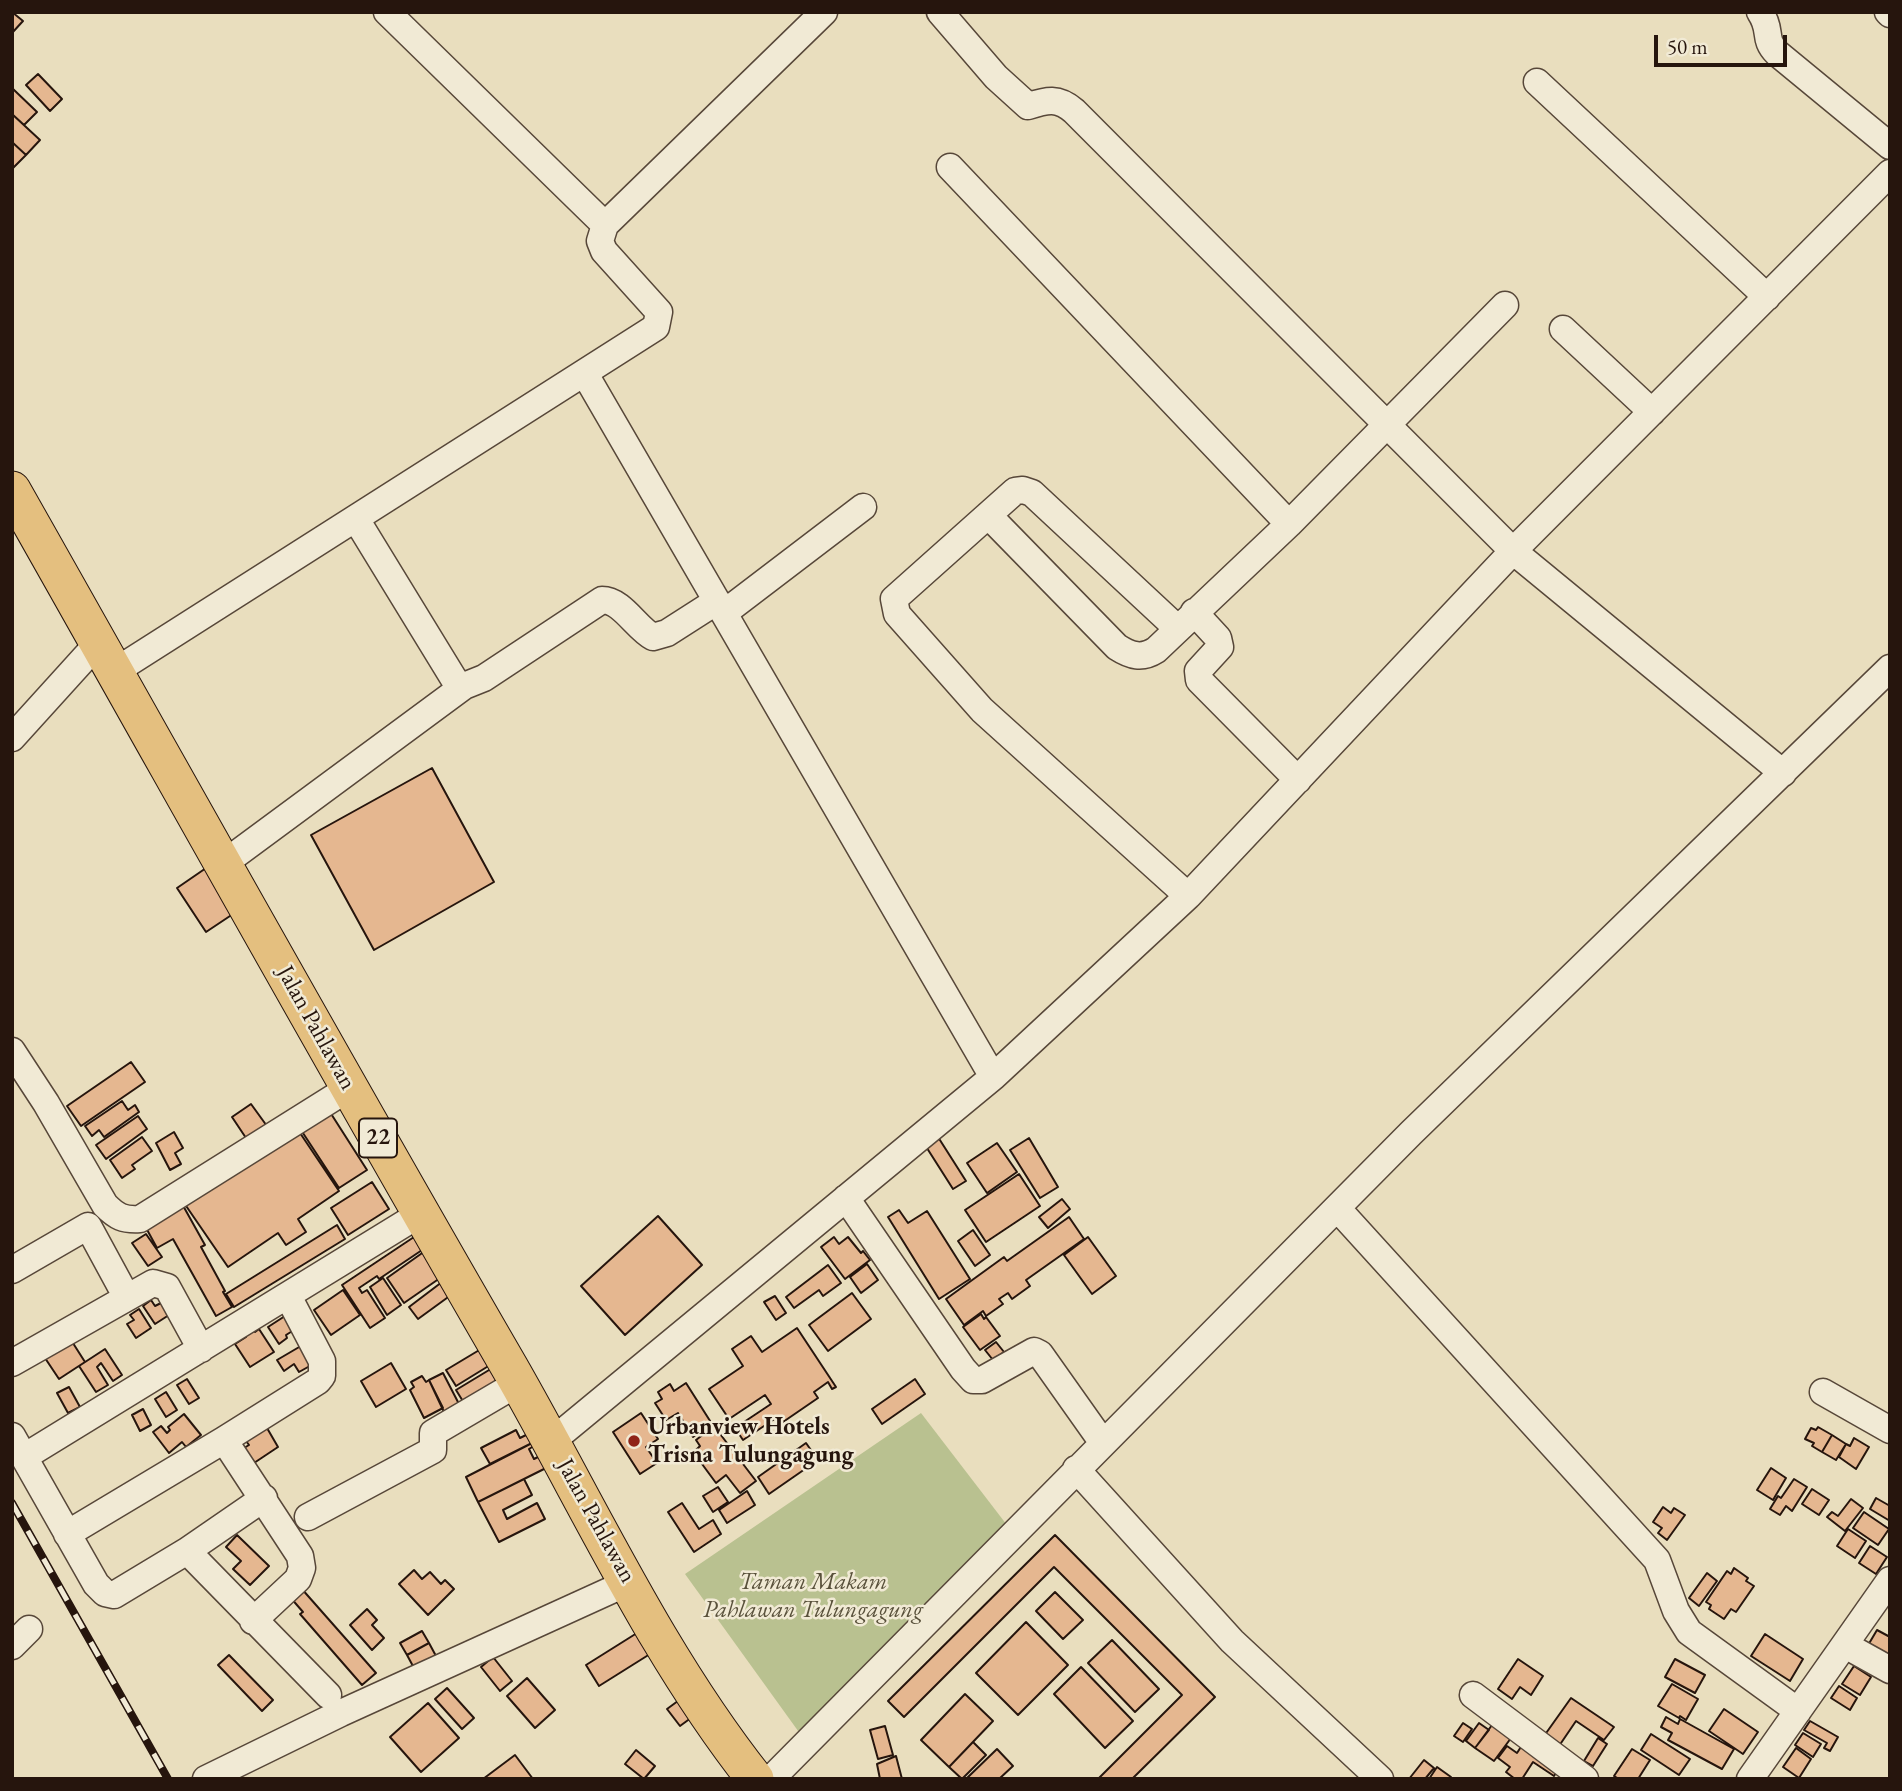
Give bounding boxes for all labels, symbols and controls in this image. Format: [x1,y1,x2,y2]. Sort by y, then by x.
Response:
scale bar [1657,21,1790,65]
text: 50 m [1667,33,1708,60]
street label: Jalan Pahlawan [270,961,362,1095]
road number: 22 [359,1119,397,1158]
place label: Urbanview Hotels Trisna Tulungagung [648,1413,854,1469]
marker: Urbanview Hotels Trisna Tulungagung [626,1433,642,1449]
street label: Jalan Pahlawan [550,1454,642,1588]
park label: Taman Makam Pahlawan Tulungagung [703,1568,923,1624]

